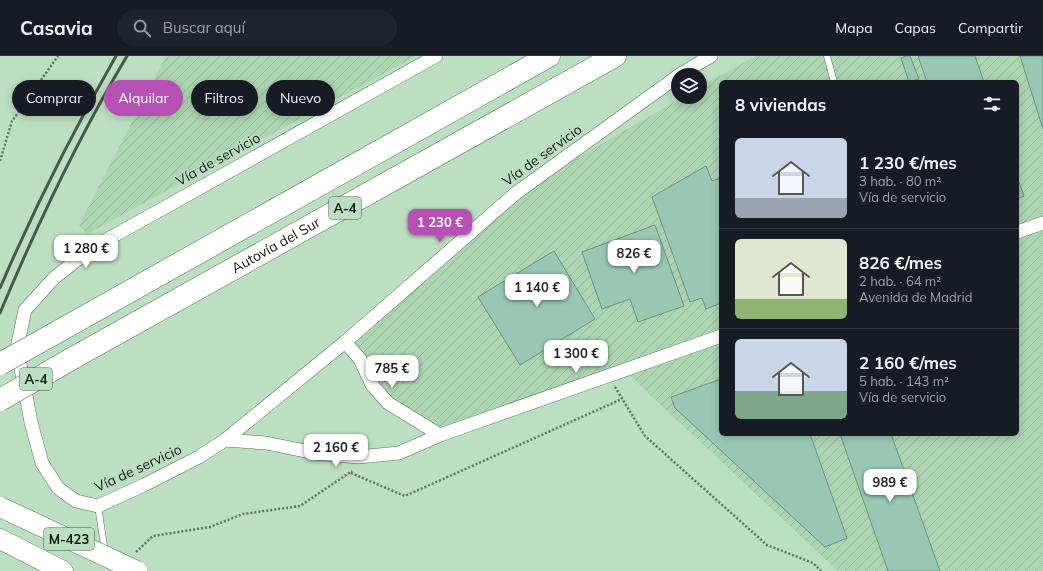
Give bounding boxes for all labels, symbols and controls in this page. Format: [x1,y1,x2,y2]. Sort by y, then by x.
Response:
search box [117,10,397,46]
text: Casavia [20,16,93,40]
icon: search [131,17,153,39]
text: Buscar aquí [163,18,245,37]
text: Mapa [835,19,873,37]
text: Capas [895,19,936,37]
text: Compartir [958,19,1023,37]
map controls [671,68,707,104]
button: layers [671,68,707,104]
chip: Comprar [12,80,96,116]
chip: Alquilar [104,80,183,116]
chip: Filtros [191,80,258,116]
chip: Nuevo [266,80,335,116]
icon: filters [981,93,1003,115]
text: 8 viviendas [735,94,826,115]
street label: Vía de servicio [499,120,585,190]
street label: Vía de servicio [173,128,263,190]
text: 1 230 €/mes [859,152,957,173]
icon: home [767,154,815,202]
text: 3 hab. · 80 m² [859,173,941,189]
text: Vía de servicio [859,189,946,205]
road number: A-4 [329,197,361,219]
pin: 1 230 € [403,209,477,243]
street label: Autovía del Sur [228,213,324,277]
text: 1 230 € [417,214,463,230]
pin: 1 280 € [49,235,123,269]
text: 1 280 € [63,240,109,256]
pin: 826 € [606,240,662,274]
text: 826 € [617,245,651,261]
text: 826 €/mes [859,252,942,273]
icon: home [767,255,815,303]
text: 2 hab. · 64 m² [859,273,941,289]
pin: 1 140 € [500,274,574,308]
text: 1 140 € [514,279,560,295]
text: Avenida de Madrid [859,289,972,305]
pin: 1 300 € [539,340,613,374]
text: 1 300 € [553,345,599,361]
text: 2 160 €/mes [859,352,957,373]
pin: 785 € [364,355,420,389]
icon: home [767,355,815,403]
text: 785 € [375,360,409,376]
road number: A-4 [20,368,52,390]
text: 5 hab. · 143 m² [859,373,949,389]
text: Vía de servicio [859,389,946,405]
pin: 2 160 € [299,434,373,468]
text: 2 160 € [313,439,359,455]
street label: Vía de servicio [92,440,184,496]
pin: 989 € [862,469,918,503]
text: 989 € [873,474,907,490]
road number: M-423 [44,528,94,550]

